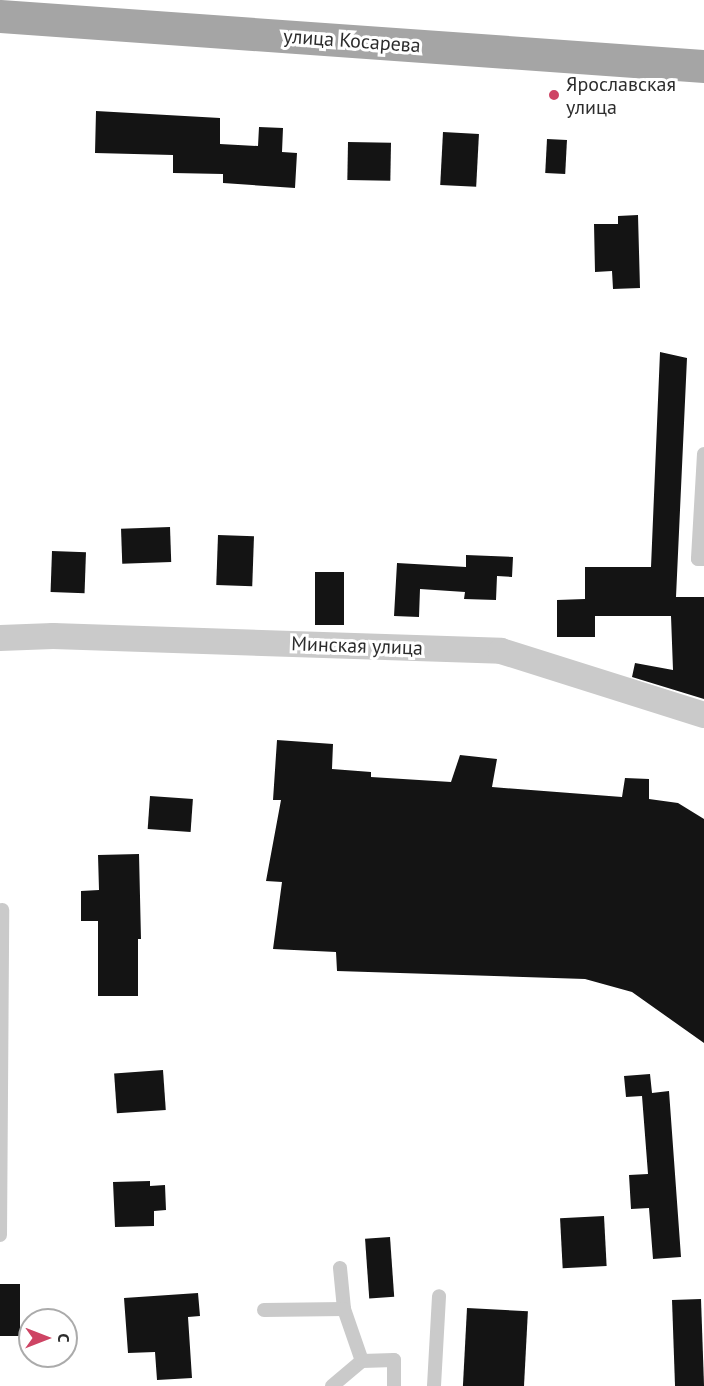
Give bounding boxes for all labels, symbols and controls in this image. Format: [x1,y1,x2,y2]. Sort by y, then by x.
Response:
street label: улица Косарева [282,24,422,58]
place label: Ярославская улица [566,72,676,119]
marker: Ярославская улица [547,88,561,102]
street label: Минская улица [291,632,423,660]
north arrow [18,1308,78,1368]
text: С [54,1334,74,1342]

